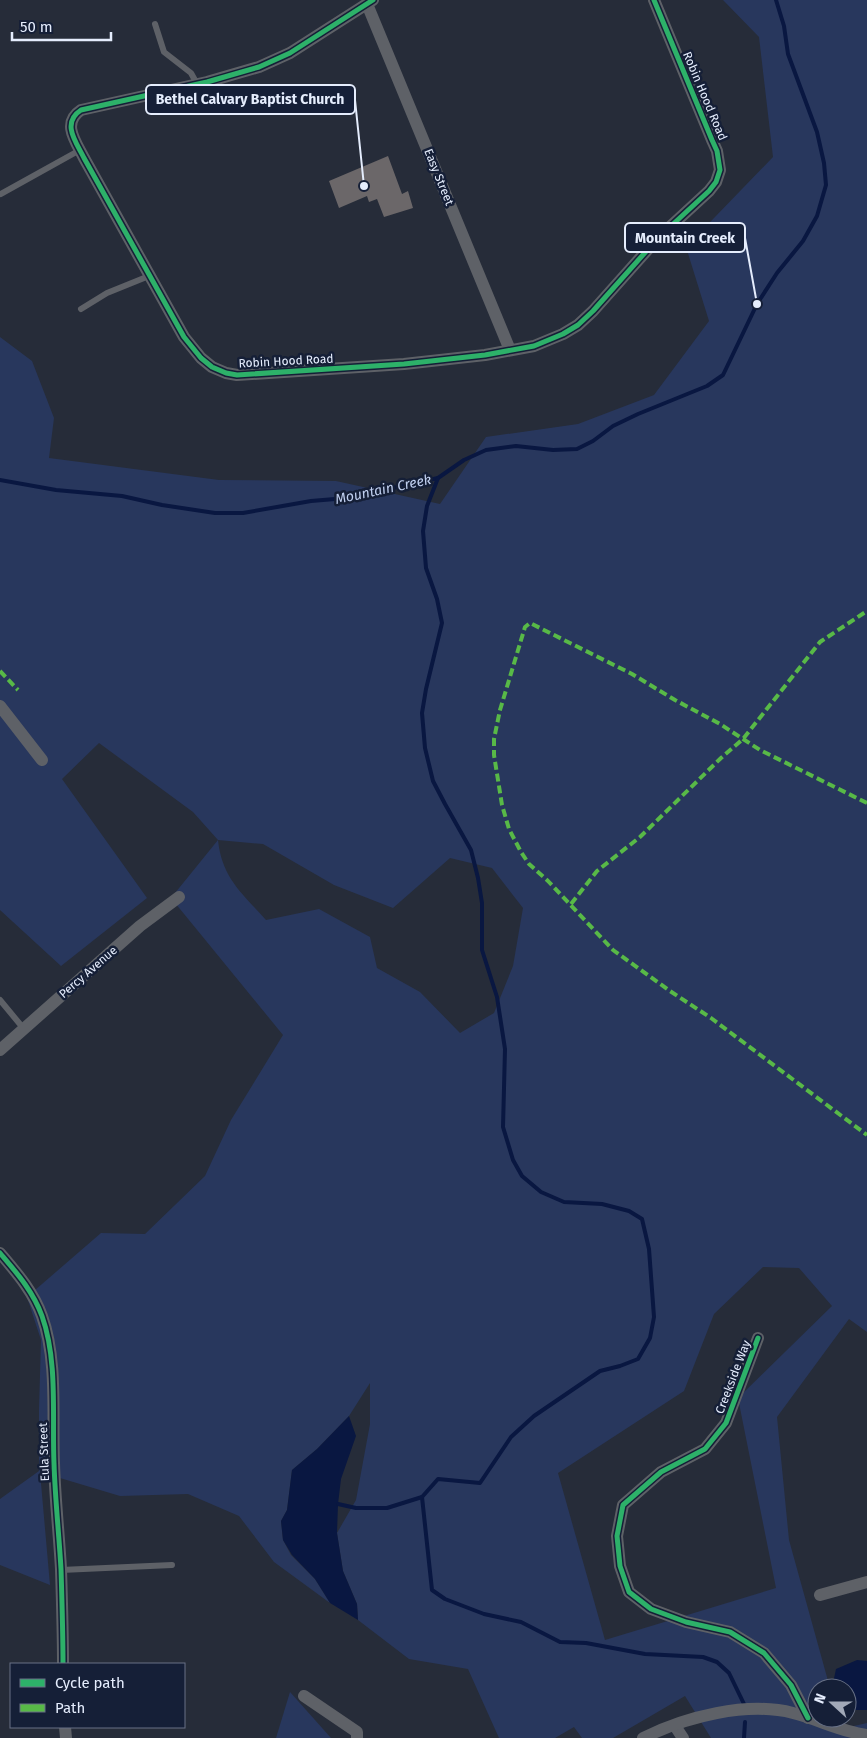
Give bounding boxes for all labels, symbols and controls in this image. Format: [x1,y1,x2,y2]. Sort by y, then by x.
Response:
scale bar [12,10,111,42]
text: 50 m [20,18,53,36]
street label: Robin Hood Road [680,50,730,142]
callout: Bethel Calvary Baptist Church [146,85,355,114]
text: Bethel Calvary Baptist Church [156,91,344,108]
street label: Easy Street [421,147,457,208]
callout: Mountain Creek [625,223,745,252]
text: Mountain Creek [635,230,735,247]
street label: Robin Hood Road [238,352,334,370]
water label: Mountain Creek [333,471,433,508]
street label: Percy Avenue [56,943,120,1001]
street label: Creekside Way [713,1338,753,1416]
street label: Eula Street [36,1422,52,1482]
legend [10,1663,185,1728]
text: Cycle path [55,1674,125,1692]
north arrow [807,1678,857,1728]
text: N [811,1691,830,1706]
text: Path [55,1699,85,1717]

